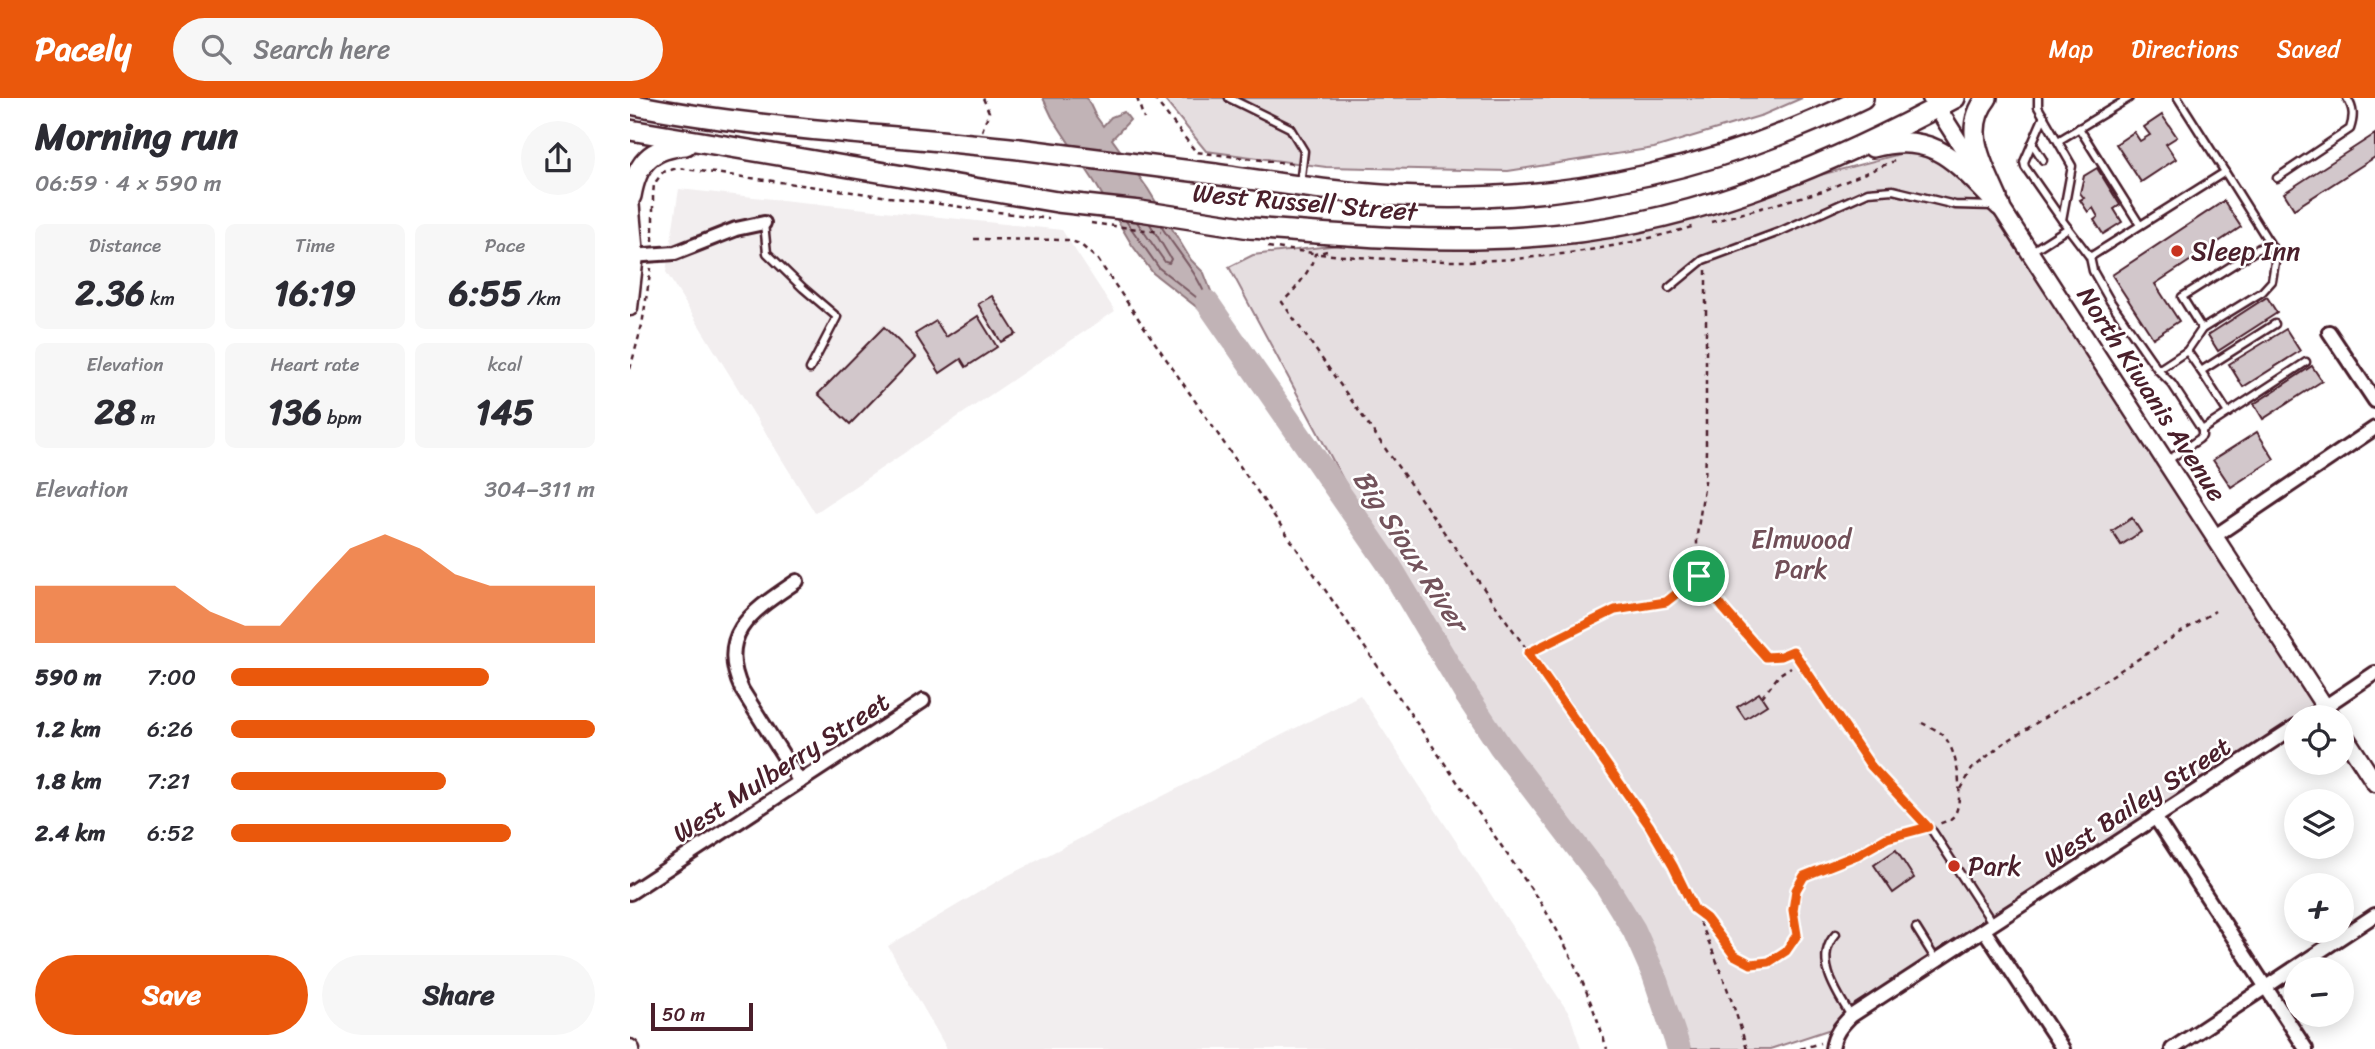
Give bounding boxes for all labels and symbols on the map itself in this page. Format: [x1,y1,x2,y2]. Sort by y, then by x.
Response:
street label: West Russell Street [1191,169,1421,235]
place label: Sleep Inn [2191,228,2300,274]
marker: Sleep Inn [2169,243,2185,259]
street label: North Kiwanis Avenue [2065,277,2239,511]
water label: Big Sioux River [1340,459,1485,646]
park label: Elmwood Park [1751,516,1853,592]
pin [1669,546,1729,606]
street label: West Mulberry Street [663,679,899,855]
street label: West Bailey Street [2033,724,2241,880]
place label: Park [1968,843,2021,889]
marker: Park [1946,858,1962,874]
scale bar [651,1000,752,1032]

